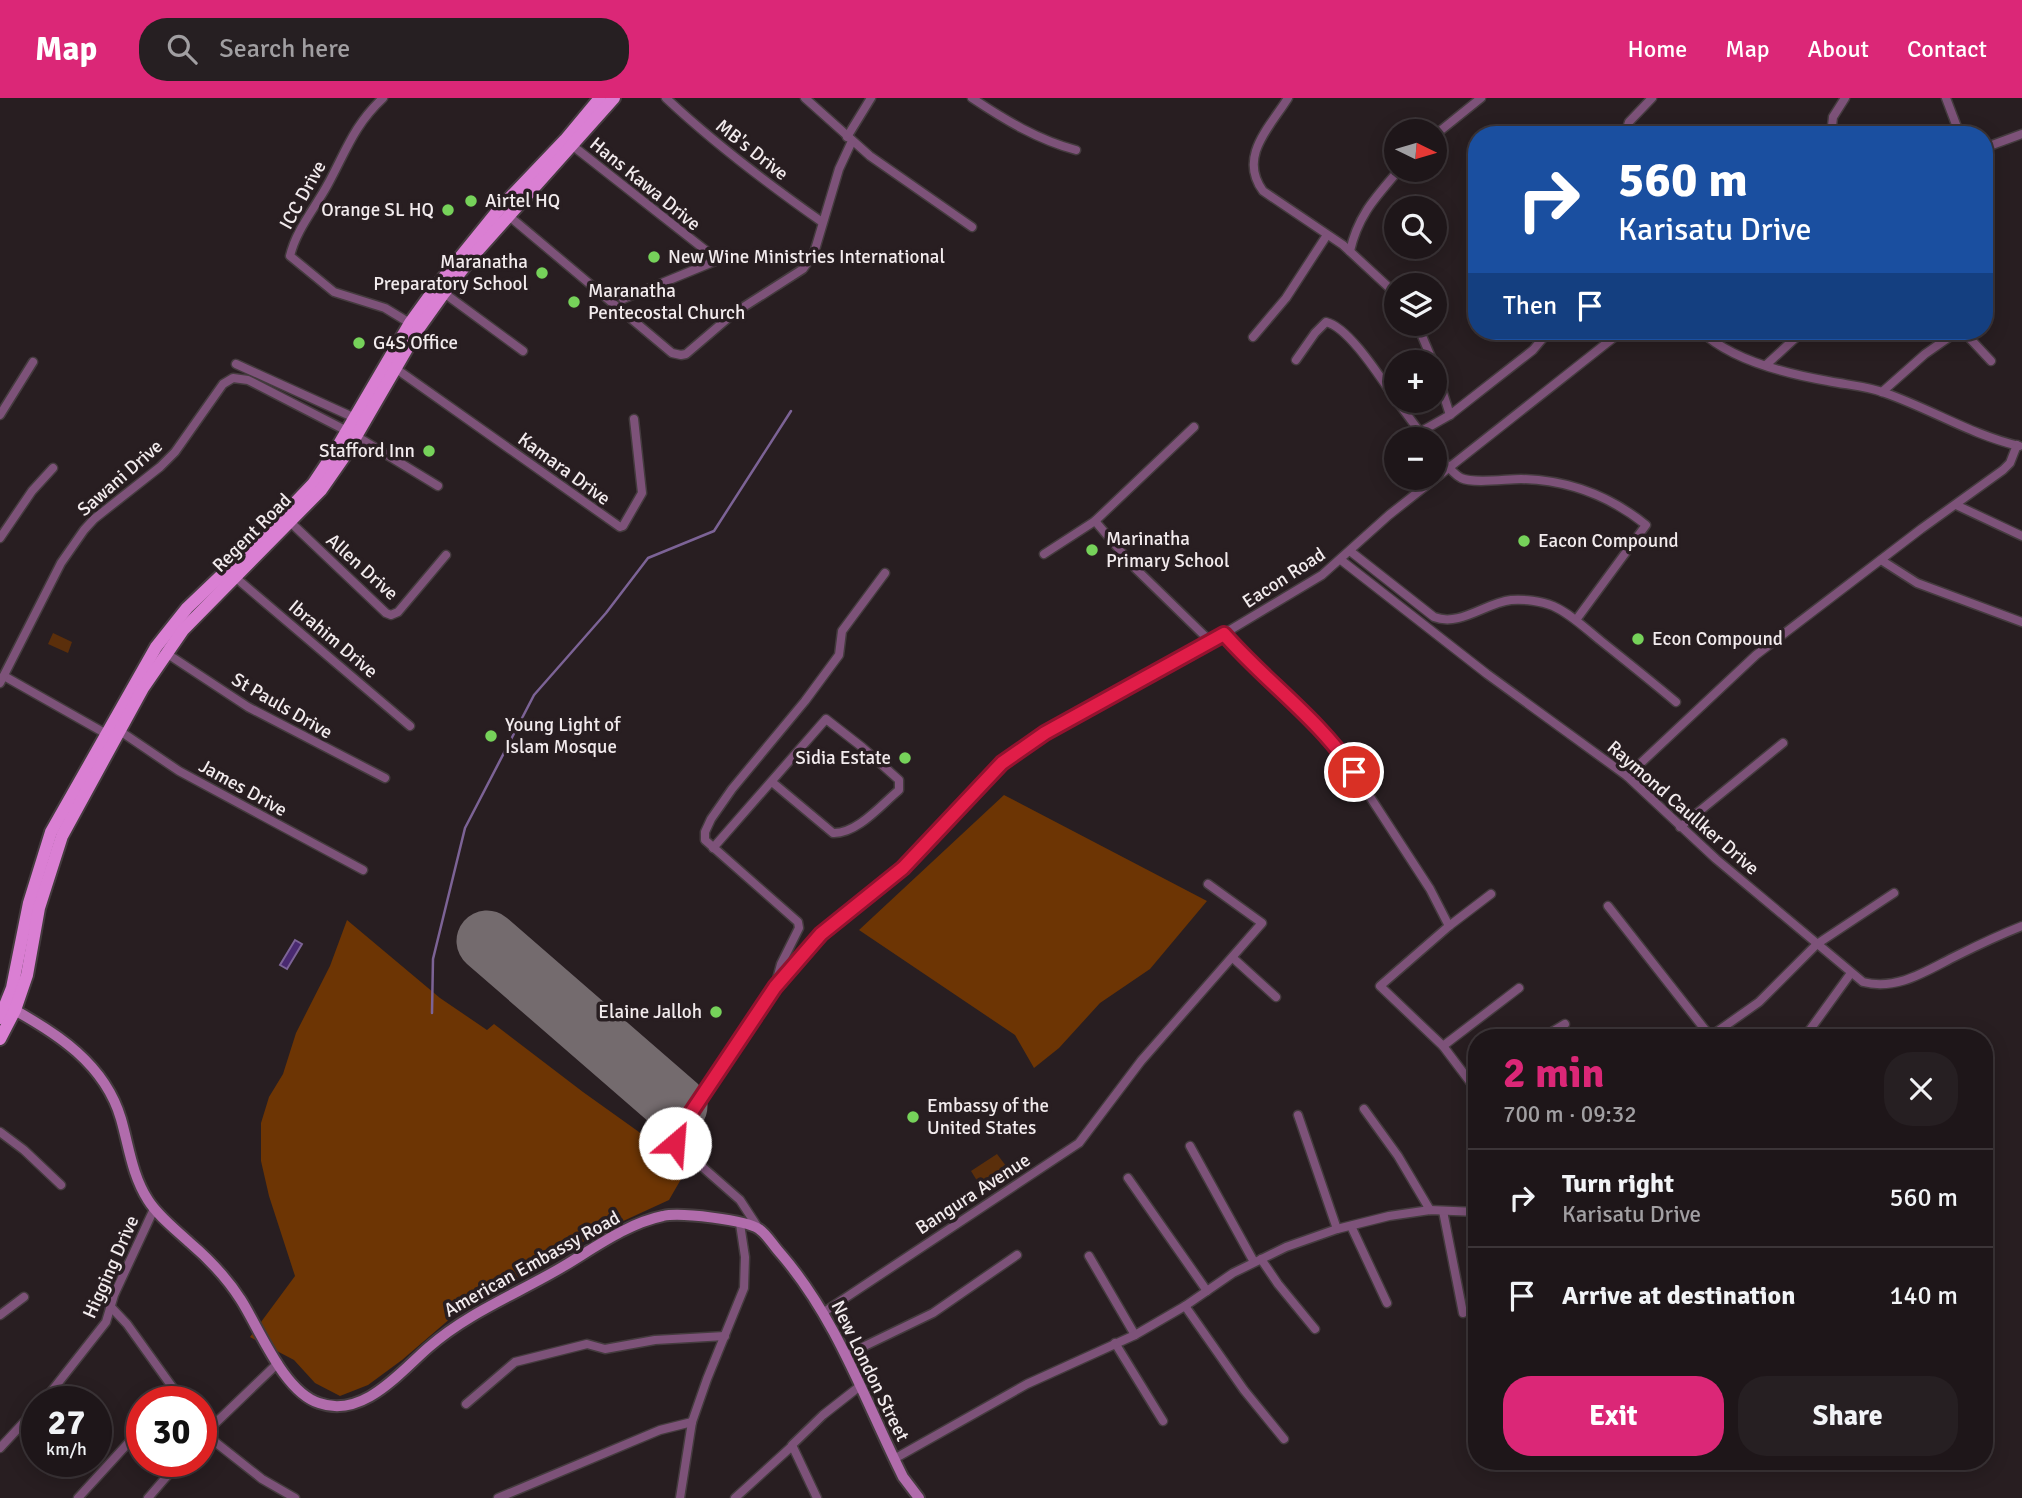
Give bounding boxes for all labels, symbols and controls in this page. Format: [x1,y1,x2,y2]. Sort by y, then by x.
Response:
search box [139,18,629,81]
text: Map [35,29,97,70]
icon: search [163,30,201,68]
text: Search here [219,33,350,65]
text: Home [1627,34,1687,64]
text: Map [1725,34,1770,64]
text: About [1808,34,1869,64]
text: Contact [1907,34,1987,64]
street label: MB's Drive [711,114,793,186]
north arrow [1384,119,1447,182]
map controls [1384,119,1447,490]
street label: Hans Kawa Drive [585,132,705,236]
text: 560 m [1618,150,1748,210]
icon: right [1503,154,1594,245]
street label: ICC Drive [274,156,332,234]
place label: Airtel HQ [485,189,560,213]
marker: Airtel HQ [463,193,479,209]
button: search [1384,196,1447,259]
place label: Orange SL HQ [321,198,434,222]
marker: Orange SL HQ [440,202,456,218]
text: Karisatu Drive [1618,210,1812,249]
place label: New Wine Ministries International [668,245,945,269]
marker: New Wine Ministries International [646,249,662,265]
place label: Maranatha Preparatory School [373,250,528,296]
marker: Maranatha Preparatory School [534,265,550,281]
button: layers [1384,273,1447,336]
place label: Maranatha Pentecostal Church [588,279,745,325]
icon: arrive [1571,287,1609,325]
text: Then [1503,290,1557,322]
marker: Maranatha Pentecostal Church [566,294,582,310]
place label: G4S Office [373,331,458,355]
marker: G4S Office [351,335,367,351]
button: + [1384,350,1447,413]
street label: Kamara Drive [513,427,615,511]
button: − [1384,427,1447,490]
street label: Sawani Drive [72,434,168,522]
place label: Stafford Inn [319,439,415,463]
marker: Stafford Inn [421,443,437,459]
street label: Regent Road [207,488,297,578]
place label: Marinatha Primary School [1106,527,1229,573]
street label: Allen Drive [321,528,403,606]
place label: Eacon Compound [1538,529,1679,553]
marker: Eacon Compound [1516,533,1532,549]
marker: Marinatha Primary School [1084,542,1100,558]
street label: Eacon Road [1238,542,1330,614]
street label: Ibrahim Drive [283,595,383,683]
place label: Econ Compound [1652,627,1783,651]
marker: Econ Compound [1630,631,1646,647]
street label: St Pauls Drive [227,668,337,744]
place label: Young Light of Islam Mosque [505,713,622,759]
marker: Young Light of Islam Mosque [483,728,499,744]
street label: Raymond Caullker Drive [1602,735,1764,881]
pin [1324,742,1384,802]
place label: Sidia Estate [795,746,891,770]
marker: Sidia Estate [897,750,913,766]
icon: arrive [1335,753,1373,791]
street label: James Drive [195,754,291,822]
place label: Elaine Jalloh [598,1000,702,1024]
marker: Elaine Jalloh [708,1004,724,1020]
text: 2 min [1503,1048,1604,1099]
button: close [1884,1052,1958,1126]
place label: Embassy of the United States [927,1094,1049,1140]
text: 700 m · 09:32 [1503,1100,1637,1129]
position arrow [638,1106,712,1180]
marker: Embassy of the United States [905,1109,921,1125]
street label: Bangura Avenue [911,1148,1035,1240]
text: Turn right [1562,1168,1674,1200]
icon: right [1503,1179,1541,1217]
text: 560 m [1889,1182,1958,1214]
text: Karisatu Drive [1562,1200,1701,1229]
street label: American Embassy Road [440,1206,624,1322]
street label: Higging Drive [78,1212,144,1322]
icon: arrive [1503,1277,1541,1315]
text: Arrive at destination [1562,1280,1795,1312]
text: 140 m [1889,1280,1958,1312]
street label: New London Street [826,1297,915,1446]
button: Exit [1503,1376,1724,1456]
button: Share [1738,1376,1958,1456]
speed limit sign: 30 [126,1386,217,1477]
text: 27 [48,1401,85,1444]
text: km/h [46,1438,87,1460]

